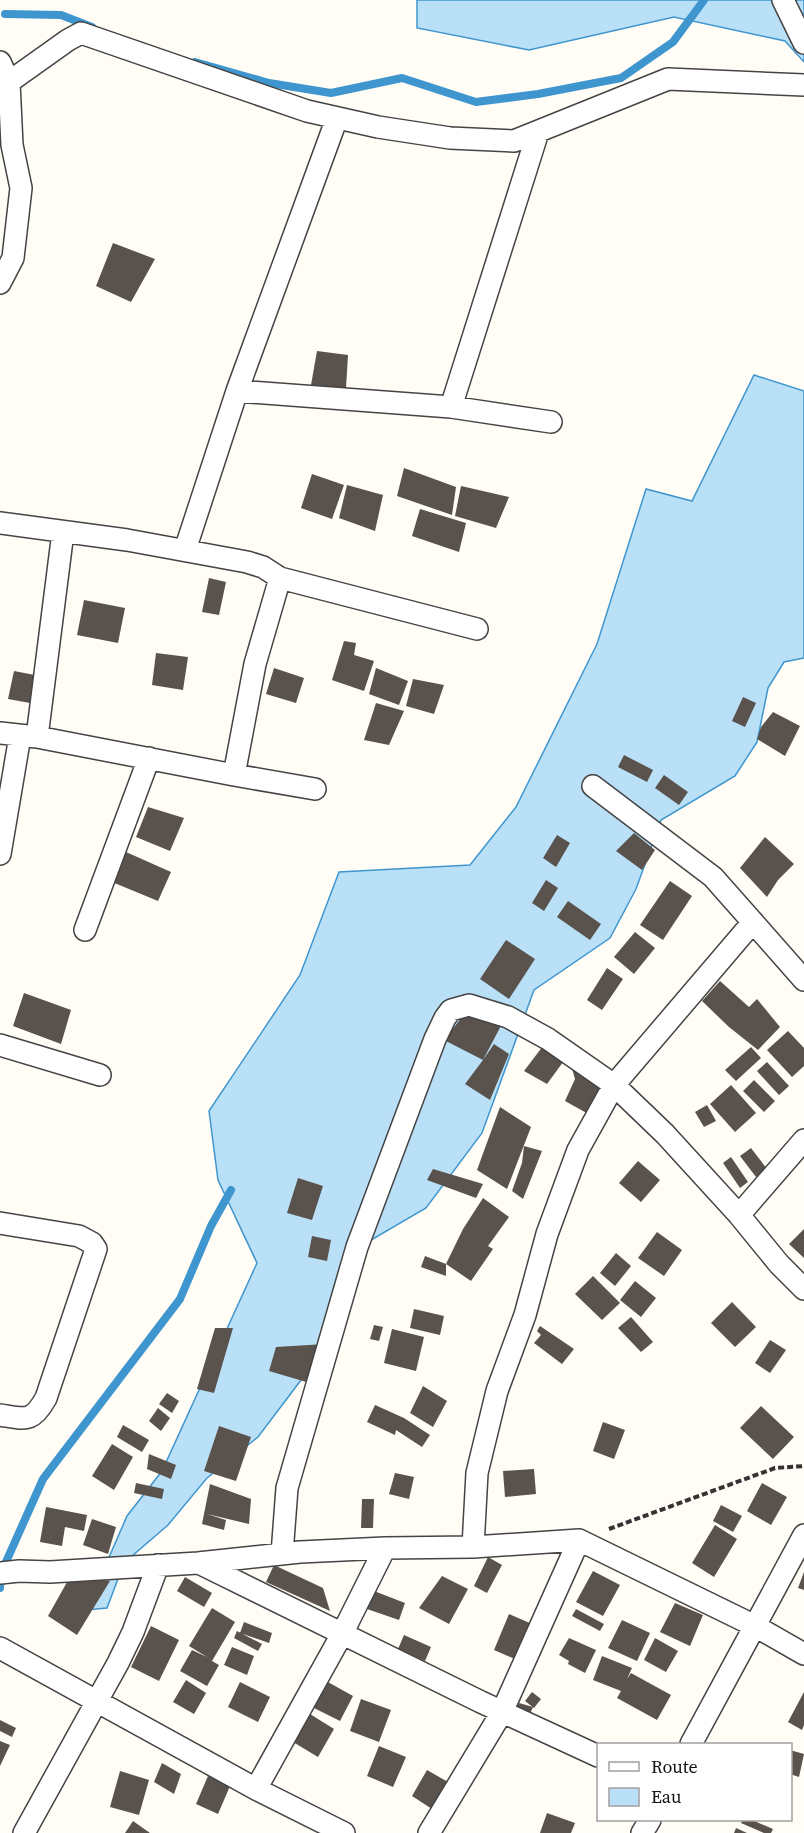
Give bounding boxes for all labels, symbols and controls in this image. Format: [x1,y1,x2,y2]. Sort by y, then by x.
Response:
legend [597,1743,792,1821]
text: Route [651,1754,698,1779]
text: Eau [651,1784,682,1809]

